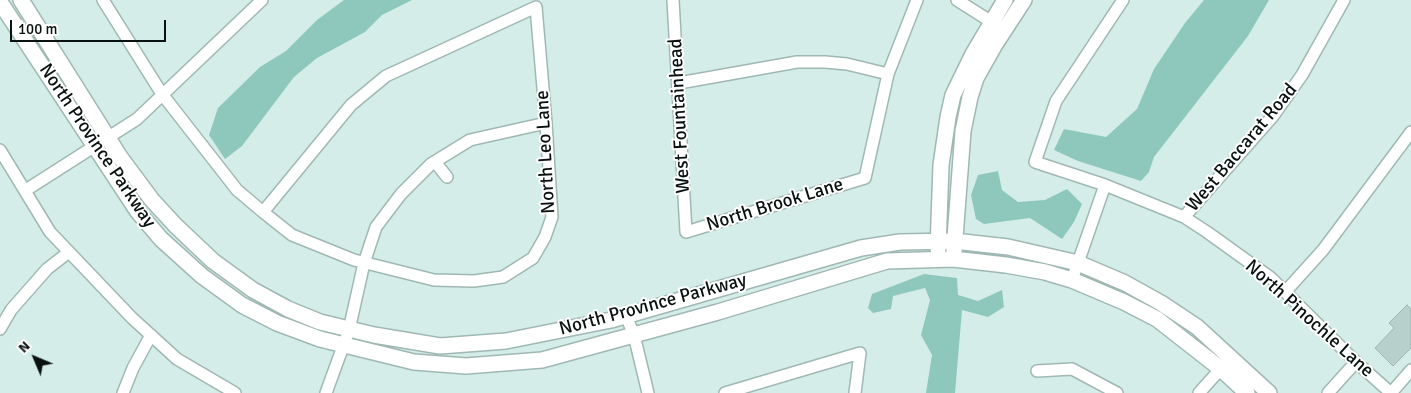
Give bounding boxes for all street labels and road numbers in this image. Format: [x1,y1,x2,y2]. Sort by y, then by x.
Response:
street label: West Fountainhead [665,38,695,194]
street label: North Province Parkway [34,60,160,232]
street label: West Baccarat Road [1182,79,1302,217]
street label: North Leo Lane [531,90,561,214]
street label: North Brook Lane [704,173,846,237]
street label: North Pinochle Lane [1240,255,1378,383]
street label: North Province Parkway [557,269,749,341]

